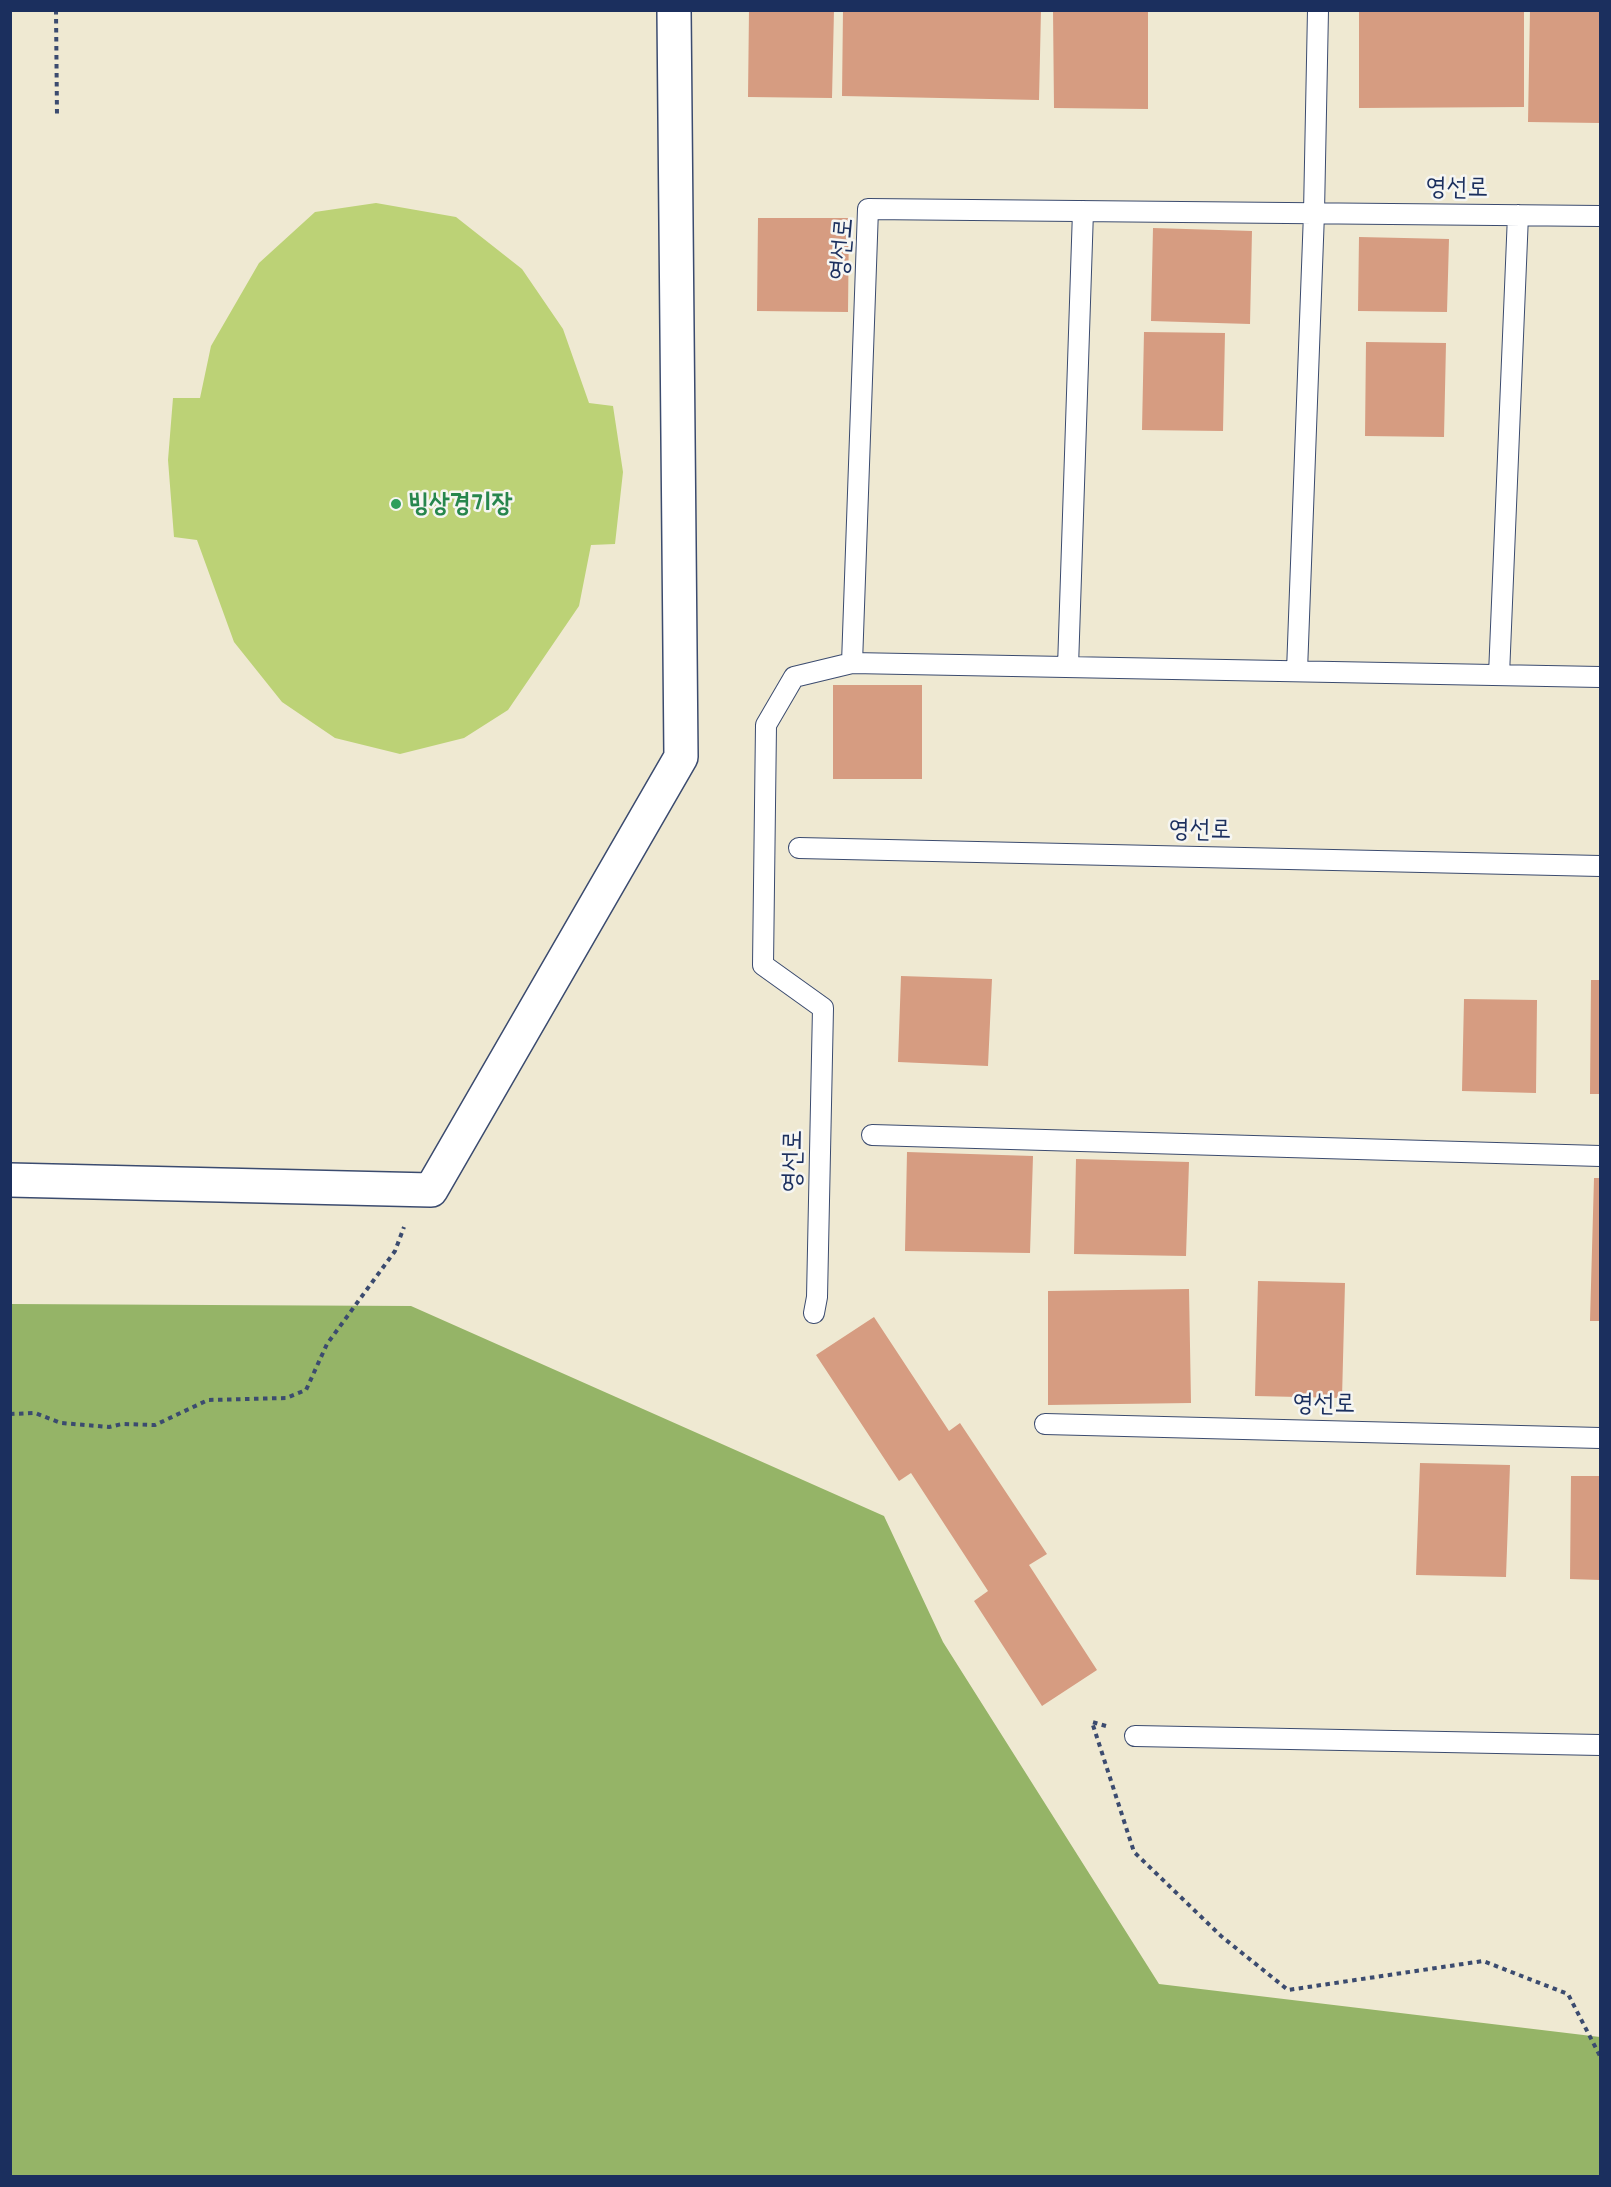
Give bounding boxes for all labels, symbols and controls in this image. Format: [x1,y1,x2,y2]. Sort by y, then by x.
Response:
street label: 영선로 [1425,172,1489,204]
street label: 영선로 [824,216,860,282]
place label: 빙상경기장 [408,488,513,520]
marker: 빙상경기장 [389,497,403,511]
street label: 영선로 [1168,814,1232,846]
street label: 영선로 [777,1129,809,1193]
street label: 영선로 [1292,1388,1356,1420]

